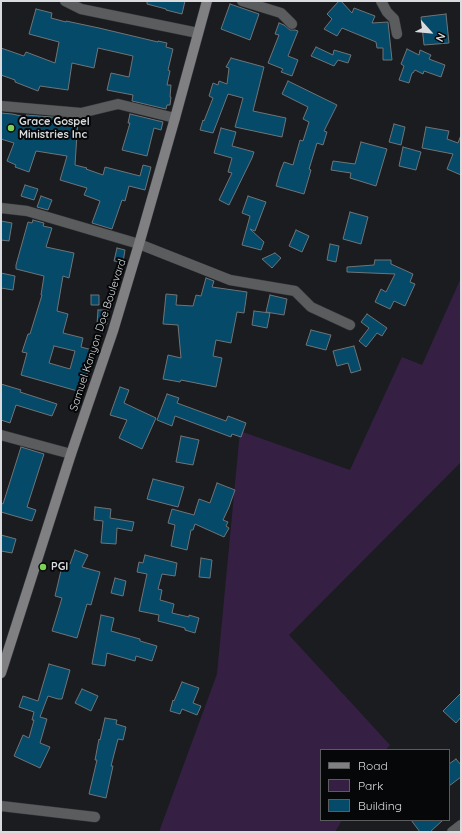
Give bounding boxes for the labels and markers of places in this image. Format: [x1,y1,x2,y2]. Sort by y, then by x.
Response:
place label: Grace Gospel Ministries Inc [19,115,90,141]
marker: Grace Gospel Ministries Inc [6,123,16,133]
place label: PGI [51,560,68,574]
marker: PGI [38,562,48,572]

